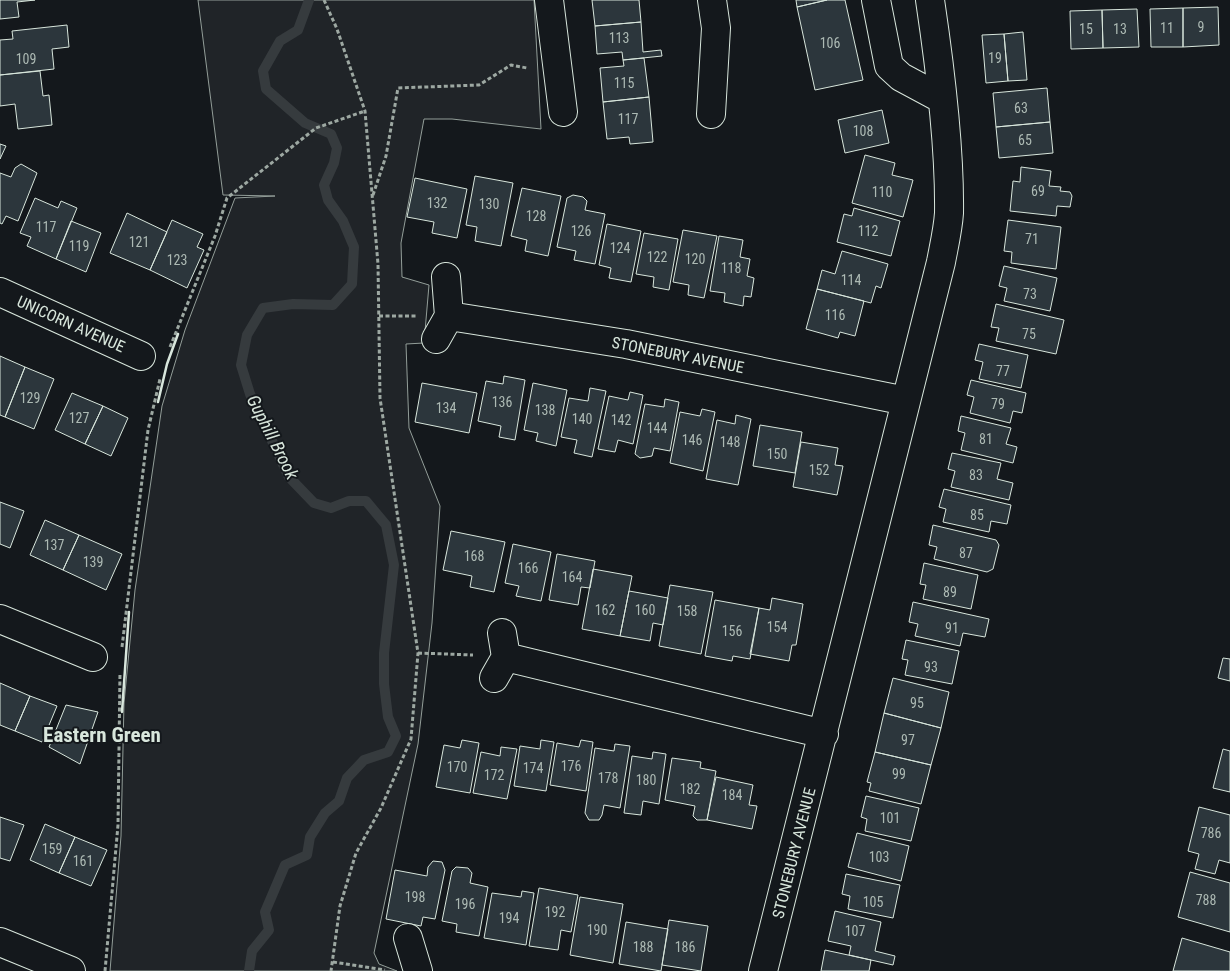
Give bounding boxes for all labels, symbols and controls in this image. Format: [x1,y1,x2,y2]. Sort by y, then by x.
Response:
house number: 9 [1198,19,1204,35]
house number: 11 [1160,20,1174,36]
house number: 15 [1079,21,1093,37]
house number: 13 [1113,21,1127,37]
house number: 113 [609,30,629,46]
house number: 106 [820,35,840,51]
house number: 19 [988,50,1002,66]
house number: 109 [16,51,36,67]
house number: 115 [614,75,634,91]
house number: 63 [1014,100,1028,116]
house number: 117 [618,111,638,127]
house number: 108 [853,123,873,139]
house number: 65 [1018,132,1032,148]
house number: 69 [1031,183,1045,199]
house number: 110 [872,184,892,200]
house number: 132 [427,195,447,211]
house number: 130 [479,196,499,212]
house number: 128 [526,208,546,224]
house number: 117 [36,219,56,235]
house number: 126 [571,223,591,239]
house number: 112 [858,223,878,239]
house number: 71 [1025,231,1039,247]
house number: 121 [129,234,149,250]
house number: 119 [69,238,89,254]
house number: 124 [610,240,630,256]
house number: 122 [647,249,667,265]
house number: 120 [685,251,705,267]
house number: 123 [167,252,187,268]
house number: 118 [721,260,741,276]
house number: 114 [841,272,861,288]
house number: 73 [1023,286,1037,302]
street label: UNICORN AVENUE [14,292,128,356]
house number: 116 [825,307,845,323]
house number: 75 [1022,326,1036,342]
street label: STONEBURY AVENUE [610,333,746,377]
house number: 77 [996,363,1010,379]
house number: 129 [20,390,40,406]
water label: Guphill Brook [243,391,304,484]
house number: 136 [492,394,512,410]
house number: 79 [991,396,1005,412]
house number: 134 [436,400,456,416]
house number: 138 [535,402,555,418]
house number: 127 [69,410,89,426]
house number: 140 [572,411,592,427]
house number: 142 [611,412,631,428]
house number: 144 [647,420,667,436]
house number: 81 [979,431,993,447]
house number: 146 [682,432,702,448]
house number: 148 [720,434,740,450]
house number: 150 [767,446,787,462]
house number: 152 [809,462,829,478]
house number: 83 [969,467,983,483]
house number: 85 [970,507,984,523]
house number: 137 [44,537,64,553]
house number: 87 [959,545,973,561]
house number: 168 [464,548,484,564]
house number: 139 [83,554,103,570]
house number: 166 [518,560,538,576]
house number: 164 [562,569,582,585]
house number: 89 [943,584,957,600]
house number: 162 [595,602,615,618]
house number: 160 [635,602,655,618]
house number: 158 [677,603,697,619]
house number: 154 [767,619,787,635]
house number: 91 [945,620,959,636]
house number: 156 [722,623,742,639]
house number: 93 [924,659,938,675]
house number: 95 [910,695,924,711]
district label: Eastern Green [43,723,161,747]
house number: 97 [901,732,915,748]
house number: 176 [561,758,581,774]
house number: 170 [447,759,467,775]
house number: 174 [523,760,543,776]
house number: 99 [892,766,906,782]
house number: 172 [484,767,504,783]
house number: 178 [598,770,618,786]
house number: 180 [636,772,656,788]
house number: 182 [680,781,700,797]
street label: STONEBURY AVENUE [769,786,819,920]
house number: 184 [722,787,742,803]
house number: 101 [880,810,900,826]
house number: 786 [1201,825,1221,841]
house number: 159 [42,841,62,857]
house number: 103 [869,849,889,865]
house number: 161 [73,853,93,869]
house number: 198 [405,889,425,905]
house number: 788 [1196,892,1216,908]
house number: 105 [863,894,883,910]
house number: 196 [455,896,475,912]
house number: 192 [545,904,565,920]
house number: 194 [499,910,519,926]
house number: 190 [587,922,607,938]
house number: 107 [845,923,865,939]
house number: 188 [633,939,653,955]
house number: 186 [675,939,695,955]

